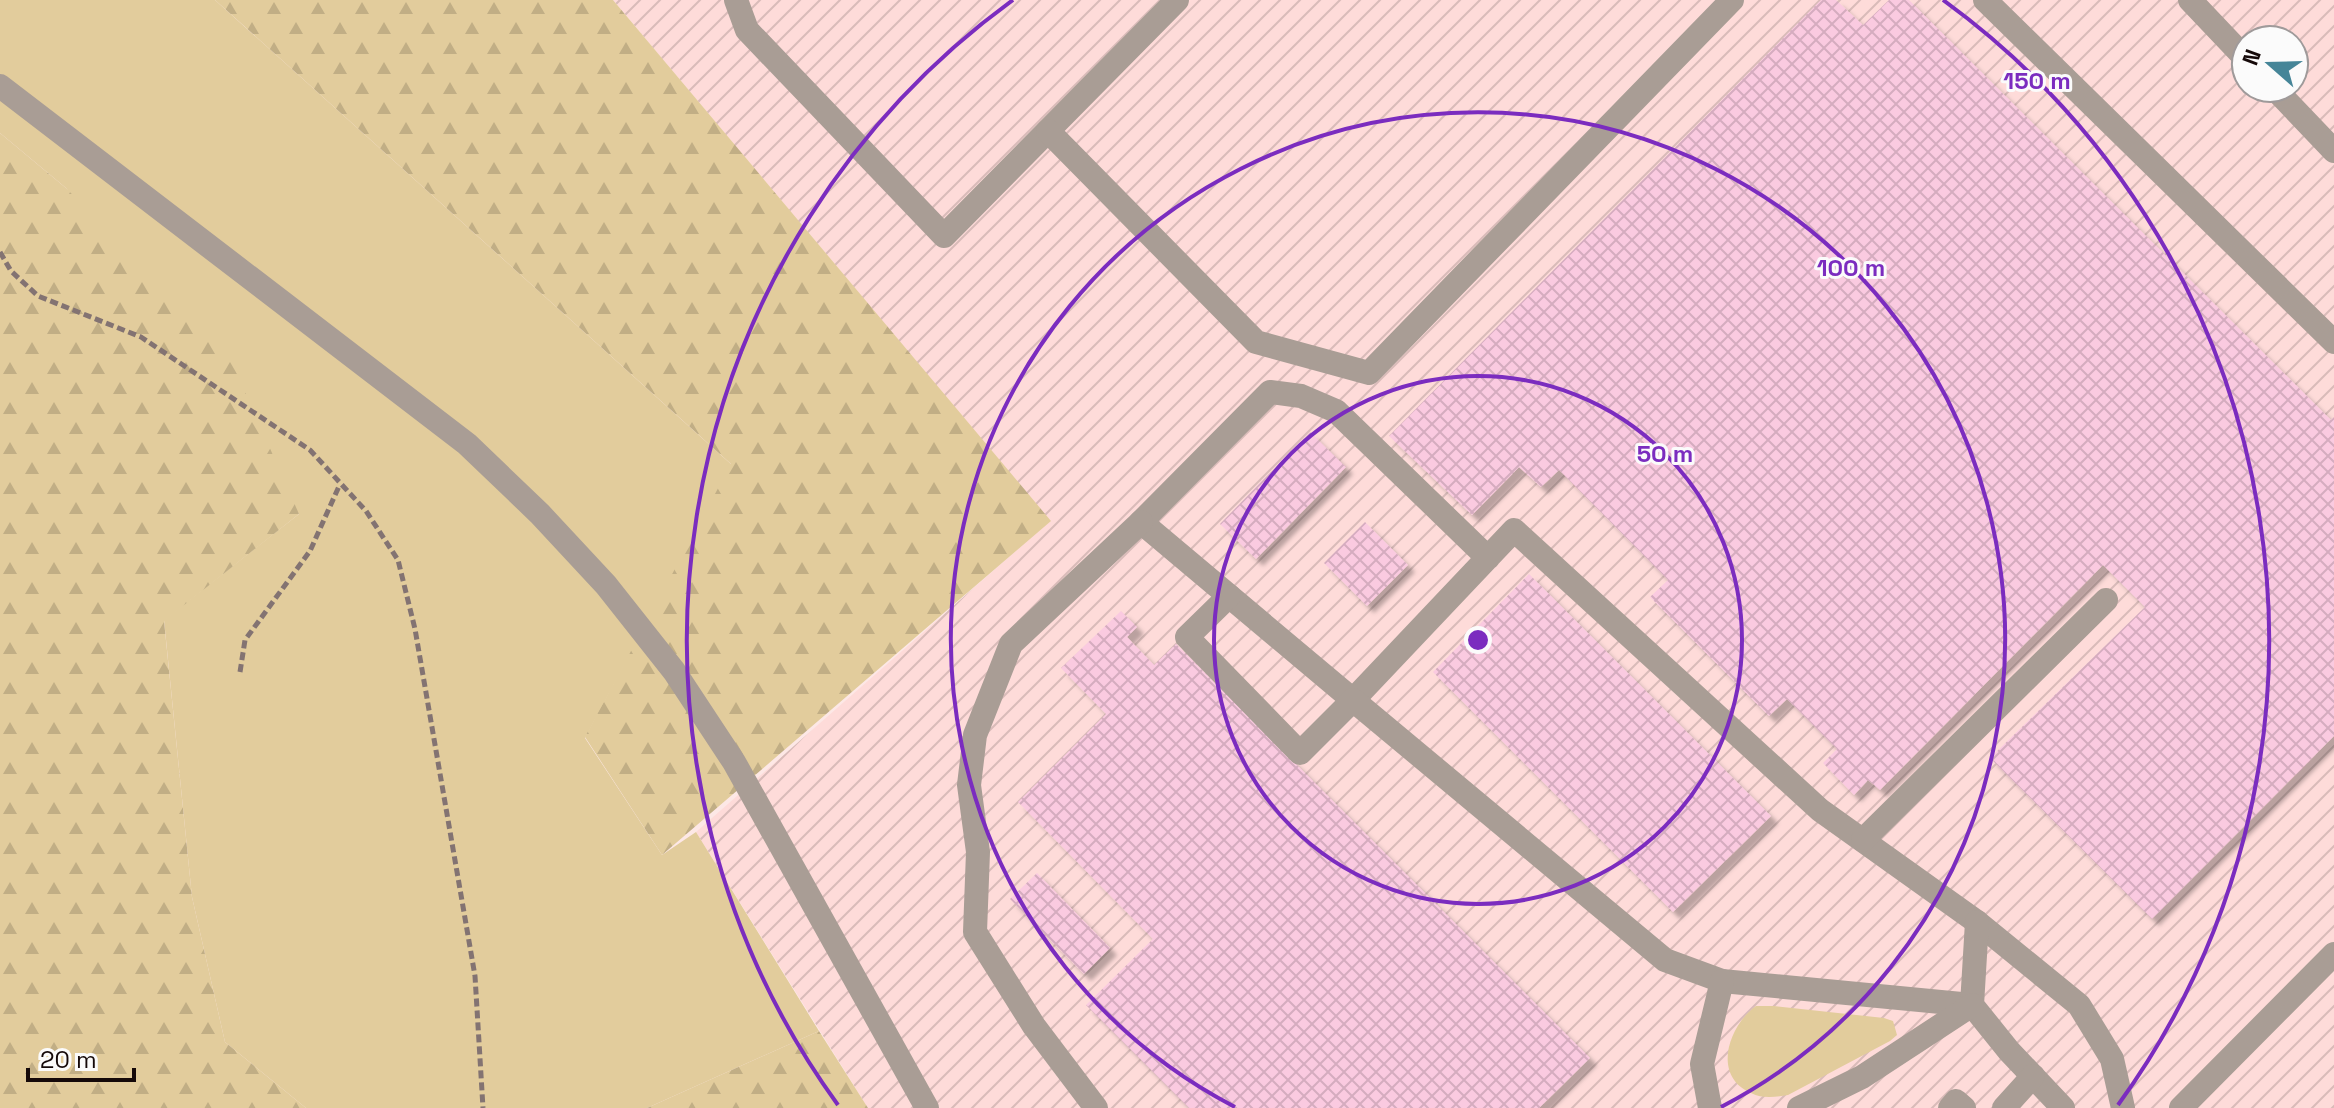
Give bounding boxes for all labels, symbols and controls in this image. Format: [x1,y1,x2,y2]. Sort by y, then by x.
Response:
north arrow [2230,24,2310,104]
text: N [2236,45,2267,69]
text: 150 m [2003,65,2071,96]
text: 100 m [1817,252,1885,283]
text: 50 m [1637,438,1693,469]
centre of rings [1464,626,1492,654]
scale bar [28,1032,134,1082]
text: 20 m [40,1044,97,1075]

